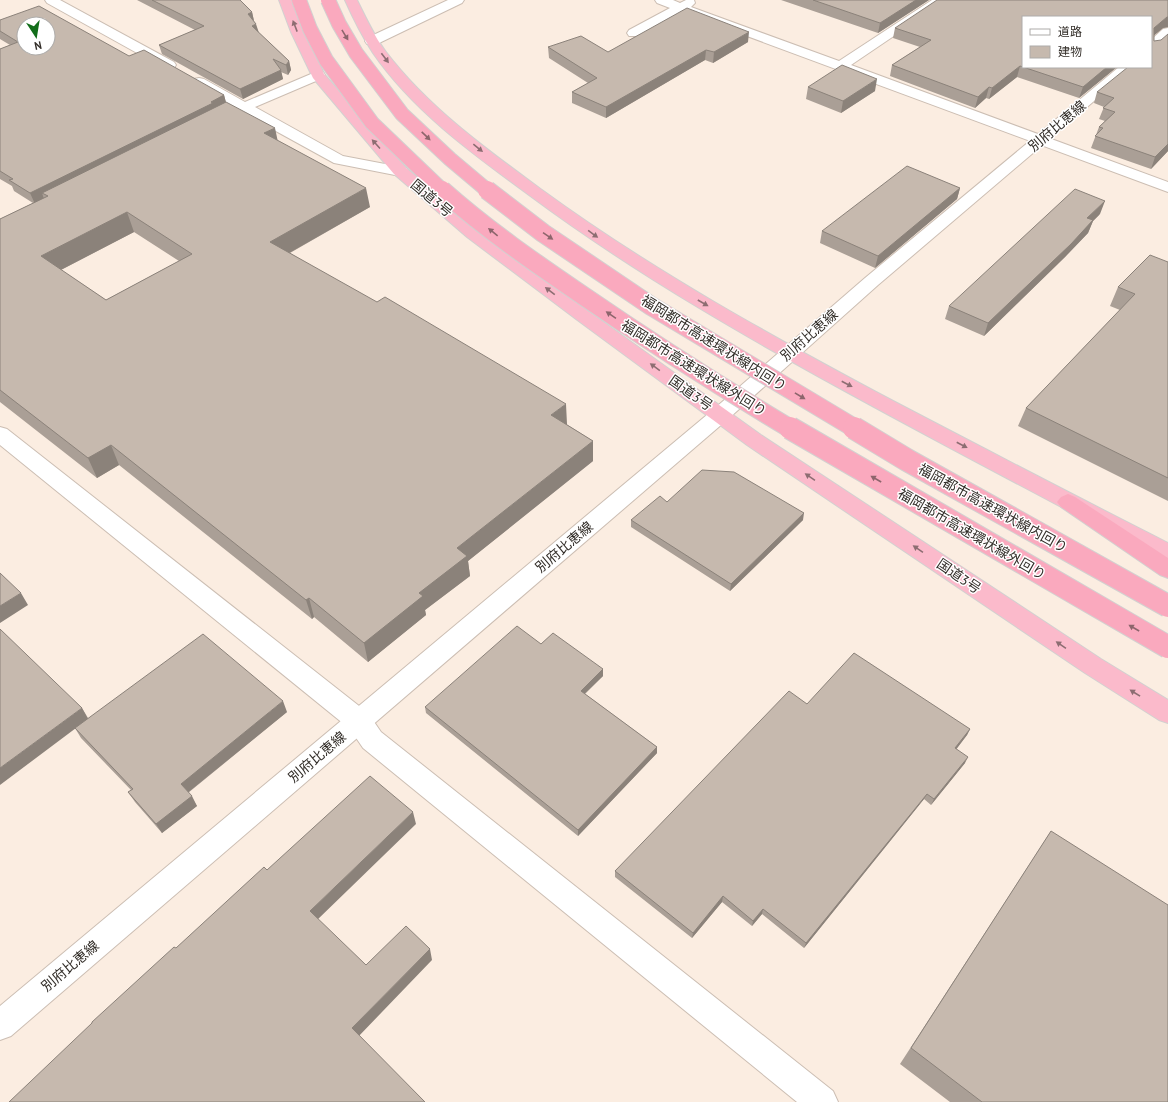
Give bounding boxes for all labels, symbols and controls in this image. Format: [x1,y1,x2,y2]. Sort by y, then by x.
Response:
north arrow [16,16,56,56]
legend [1022,16,1152,68]
one-way arrow [292,20,298,32]
text: 道路 [1058,24,1082,39]
one-way arrow [342,29,349,41]
text: N [33,38,43,53]
text: 建物 [1058,44,1082,59]
one-way arrow [381,52,389,63]
street label: 別府比恵線 [1024,97,1090,155]
one-way arrow [421,131,431,141]
one-way arrow [372,139,381,148]
one-way arrow [472,144,483,152]
street label: 国道3号 [407,175,457,221]
one-way arrow [487,228,498,237]
one-way arrow [588,230,599,238]
one-way arrow [543,232,553,240]
one-way arrow [544,286,555,295]
street label: 福岡都市高速環状線内回り [638,291,790,395]
one-way arrow [697,299,709,306]
street label: 別府比恵線 [777,305,841,365]
one-way arrow [606,311,616,319]
street label: 福岡都市高速環状線外回り [618,316,770,420]
one-way arrow [649,363,660,371]
street label: 国道3号 [666,371,716,415]
one-way arrow [842,381,853,388]
one-way arrow [794,392,806,399]
one-way arrow [956,442,968,449]
street label: 福岡都市高速環状線内回り [915,459,1071,557]
one-way arrow [805,473,815,481]
one-way arrow [870,476,882,483]
street label: 福岡都市高速環状線外回り [895,484,1049,584]
street label: 別府比恵線 [531,518,597,576]
one-way arrow [913,545,923,553]
street label: 国道3号 [933,555,985,597]
one-way arrow [1128,624,1140,631]
one-way arrow [1056,641,1066,649]
one-way arrow [1129,689,1141,696]
street label: 別府比恵線 [284,728,350,786]
street label: 別府比恵線 [37,937,103,995]

